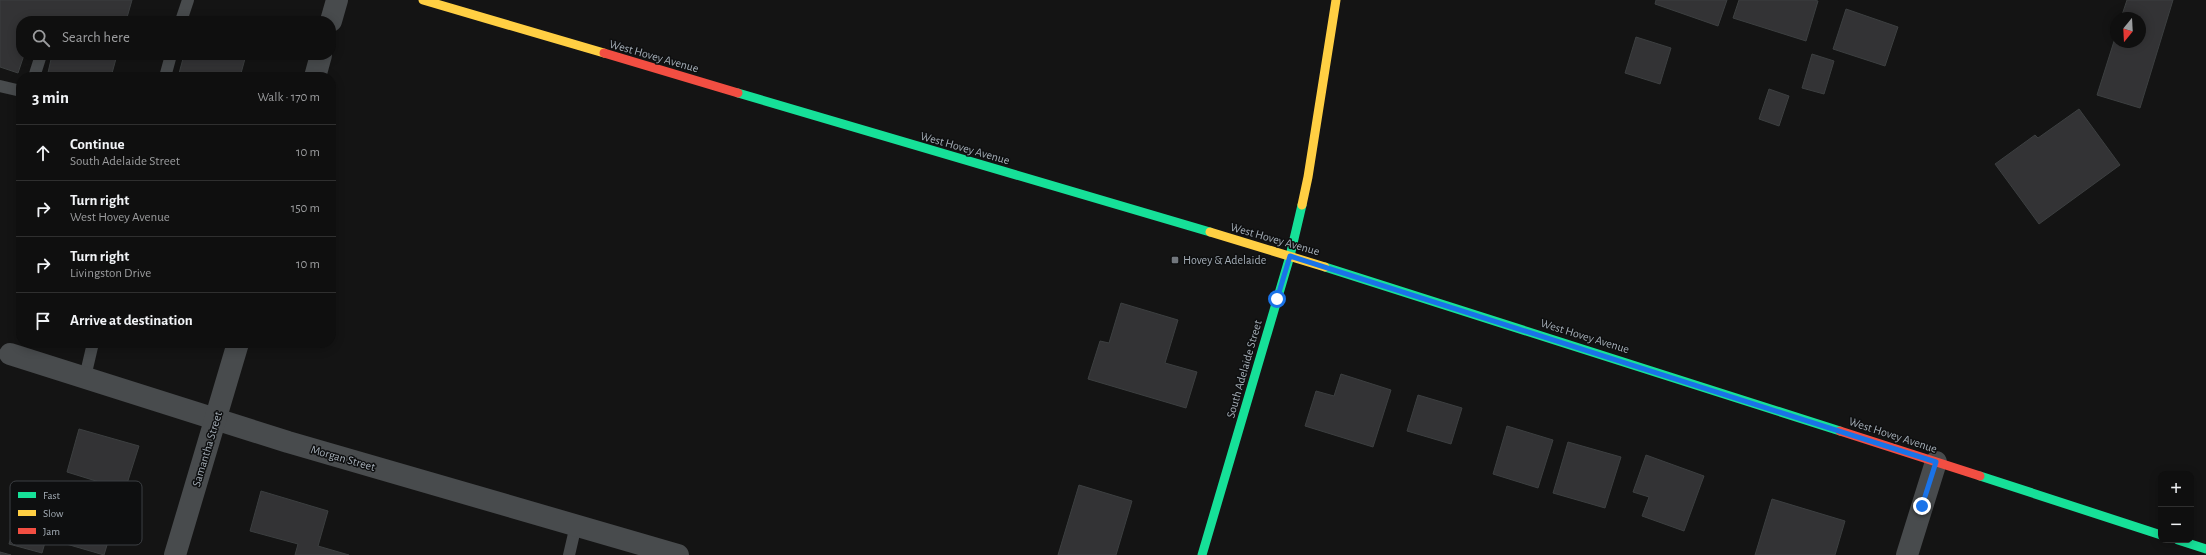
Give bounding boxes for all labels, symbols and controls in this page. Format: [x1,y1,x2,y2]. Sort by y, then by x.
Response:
north arrow [2110,12,2146,48]
search box [16,16,336,60]
icon: search [30,27,52,49]
text: Search here [62,30,130,45]
street label: West Hovey Avenue [608,38,700,75]
text: 3 min [32,89,69,106]
text: Walk · 170 m [257,91,320,104]
street label: West Hovey Avenue [919,130,1011,167]
text: Continue [70,137,125,152]
icon: ahead [32,142,54,164]
text: 10 m [296,146,320,159]
text: South Adelaide Street [70,155,180,168]
text: Turn right [70,193,129,208]
icon: right [32,198,54,220]
text: 150 m [291,202,320,215]
text: West Hovey Avenue [70,211,170,224]
street label: West Hovey Avenue [1229,221,1321,258]
text: Turn right [70,249,129,264]
icon: right [32,254,54,276]
place label: Hovey & Adelaide [1183,254,1266,267]
marker: Hovey & Adelaide [1170,255,1180,265]
text: 10 m [296,258,320,271]
text: Livingston Drive [70,267,151,280]
route start [1268,290,1286,308]
icon: arrive [32,310,54,332]
text: Arrive at destination [70,313,193,328]
street label: West Hovey Avenue [1539,317,1631,356]
street label: South Adelaide Street [1224,318,1264,419]
street label: Samantha Street [190,410,224,488]
street label: West Hovey Avenue [1847,415,1939,456]
street label: Morgan Street [309,443,377,473]
map controls [2158,471,2194,543]
button: + [2158,471,2194,507]
legend [10,481,142,545]
text: Fast [43,490,61,501]
route end [1913,497,1931,515]
button: − [2158,507,2194,543]
text: Slow [43,508,64,519]
text: Jam [43,526,60,537]

